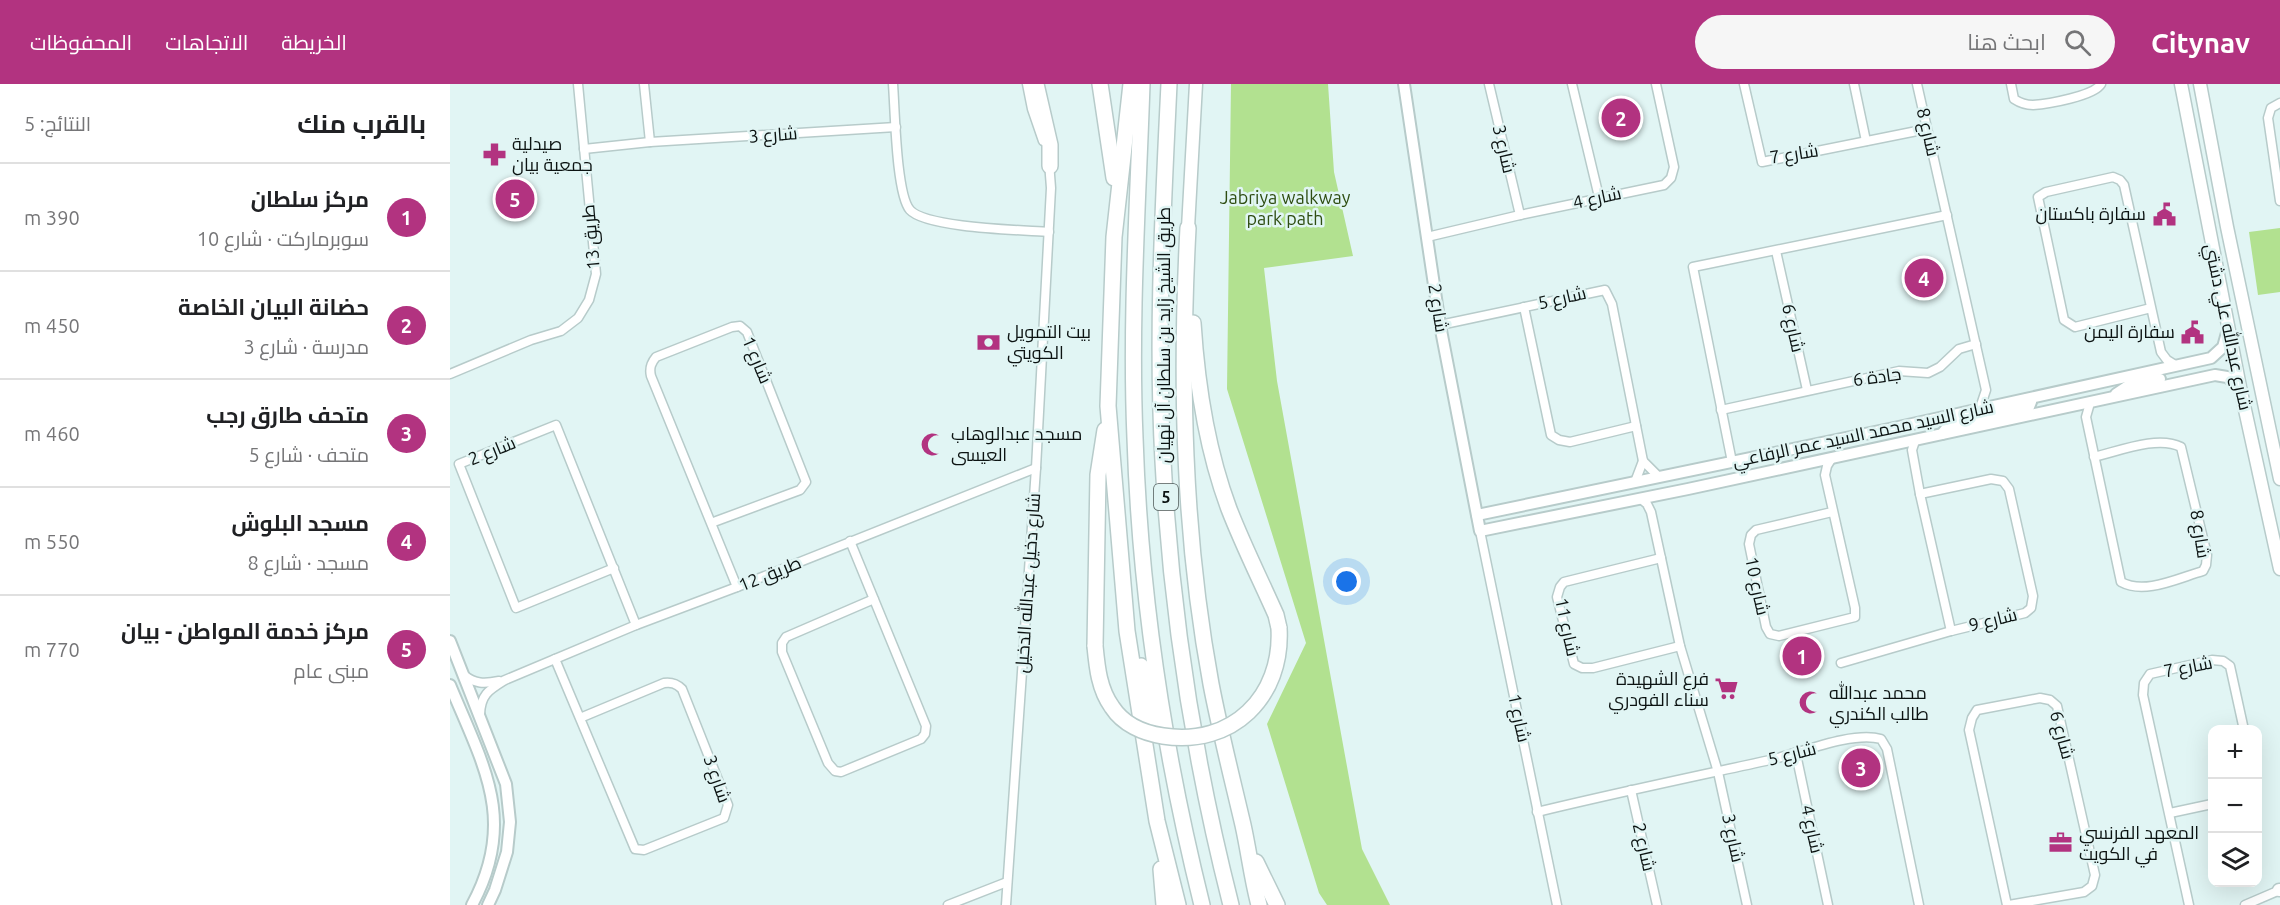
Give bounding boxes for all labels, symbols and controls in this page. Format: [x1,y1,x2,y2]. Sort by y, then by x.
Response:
search box [1695,15,2115,69]
icon: search [2061,26,2094,59]
text: Citynav [2151,27,2250,58]
text: ابحث هنا [1967,29,2046,54]
text: المحفوظات [30,30,132,54]
text: الاتجاهات [165,30,248,54]
text: الخريطة [281,30,347,54]
pin: 2 [1602,96,1640,141]
street label: شارع 8 [1911,106,1944,159]
text: بالقرب منك [297,109,426,138]
text: النتائج: 5 [24,112,91,135]
street label: شارع 3 [748,122,798,149]
street label: شارع 3 [1487,123,1520,176]
place label: صيدلية جمعية بيان [512,133,593,176]
street label: شارع 7 [1768,139,1820,170]
pharmacy icon: صيدلية جمعية بيان [481,141,507,167]
pin: 5 [496,176,534,222]
street label: شارع 4 [1571,182,1624,215]
text: مركز سلطان [251,186,369,211]
park label: Jabriya walkway park path [1220,187,1351,228]
public building icon: سفارة باكستان [2151,201,2177,227]
street label: طريق 13 [577,203,606,271]
place label: سفارة باكستان [2035,203,2146,225]
text: 390 m [24,206,80,229]
text: 1 [401,206,412,229]
street label: طريق الشيخ زايد بن سلطان آل نهيان [1153,207,1176,463]
text: سوبرماركت · شارع 10 [197,227,369,250]
street label: شارع عبدالله علي دشتي [2197,241,2257,413]
pin: 4 [1904,256,1944,300]
street label: شارع 2 [1422,282,1453,334]
street label: شارع 5 [1536,282,1589,315]
text: حضانة البيان الخاصة [178,294,369,319]
street label: شارع 6 [1776,302,1809,355]
text: 450 m [24,314,80,337]
text: 2 [401,314,412,337]
public building icon: سفارة اليمن [2180,319,2206,345]
place label: بيت التمويل الكويتي [1007,321,1091,367]
place label: سفارة اليمن [2084,321,2175,343]
bank icon: بيت التمويل الكويتي [976,329,1002,355]
street label: شارع 1 [736,333,777,387]
text: مدرسة · شارع 3 [243,335,369,358]
street label: جادة 6 [1851,363,1902,389]
street label: شارع السيد محمد السيد عمر الرفاعي [1730,396,1996,475]
text: متحف طارق رجب [206,402,369,427]
text: 460 m [24,422,80,445]
text: 3 [401,422,412,445]
place label: مسجد عبدالوهاب العيسى [951,423,1082,466]
mosque icon: مسجد عبدالوهاب العيسى [920,431,946,457]
street label: شارع 2 [465,432,519,471]
text: متحف · شارع 5 [248,443,369,466]
road number: 5 [1154,484,1178,510]
street label: شارع دخيل عبدالله الدخيل [1010,492,1046,674]
street label: شارع 8 [2184,508,2215,560]
text: مسجد البلوش [232,510,369,535]
text: 550 m [24,530,80,553]
text: 4 [401,530,412,553]
text: مسجد · شارع 8 [248,551,369,574]
street label: طريق 12 [735,552,805,597]
street label: شارع 10 [1739,555,1774,618]
your location [1332,567,1361,596]
street label: شارع 11 [1549,596,1584,659]
street label: شارع 9 [1966,603,2020,638]
text: مركز خدمة المواطن - بيان [121,618,369,643]
pin: 1 [1782,634,1822,678]
text: 770 m [24,638,80,661]
text: 5 [401,638,412,661]
street label: شارع 7 [2162,652,2214,683]
text: مبنى عام [293,659,369,682]
place label: فرع الشهيدة سناء الفودري [1608,668,1709,714]
supermarket icon: فرع الشهيدة سناء الفودري [1714,676,1740,702]
place label: محمد عبدالله طالب الكندري [1829,681,1929,728]
mosque icon: محمد عبدالله طالب الكندري [1798,690,1824,716]
street label: شارع 1 [1502,692,1535,745]
street label: شارع 6 [2044,708,2079,762]
map controls [2208,725,2262,887]
button: + [2208,725,2262,779]
street label: شارع 5 [1765,737,1819,772]
pin: 3 [1842,746,1880,790]
street label: شارع 3 [698,752,735,806]
button: − [2208,779,2262,833]
street label: شارع 4 [1795,803,1828,856]
street label: شارع 3 [1716,812,1749,865]
street label: شارع 2 [1627,821,1660,874]
place label: المعهد الفرنسي في الكويت [2079,822,2199,868]
office icon: المعهد الفرنسي في الكويت [2048,830,2074,856]
button: layers [2208,833,2262,887]

